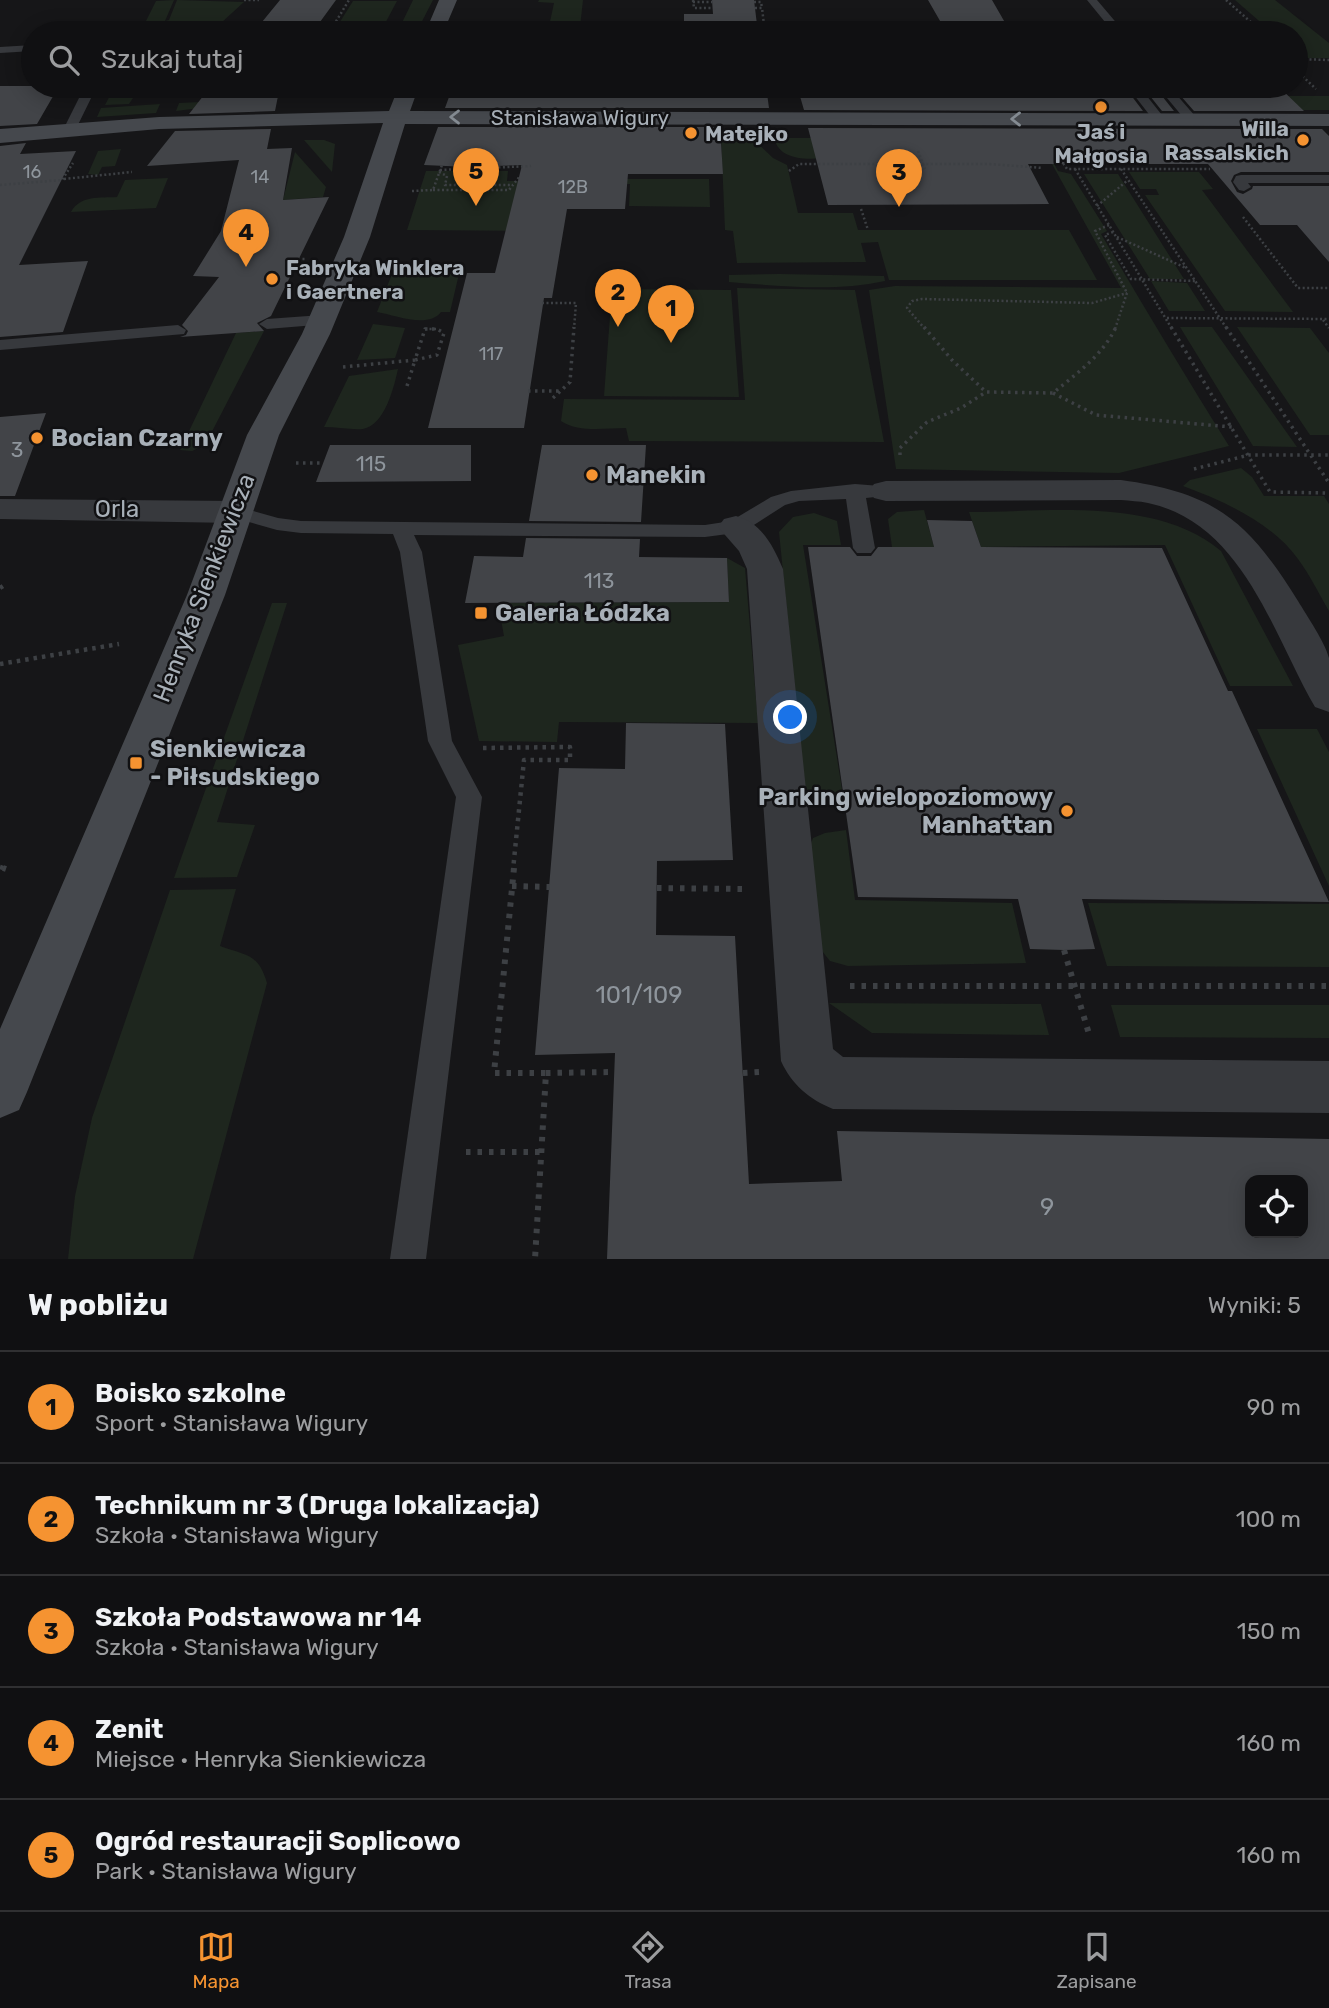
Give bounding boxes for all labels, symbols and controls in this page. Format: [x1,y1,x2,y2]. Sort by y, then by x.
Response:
search box [21,21,1308,98]
icon: search [45,41,83,79]
text: Szukaj tutaj [101,44,243,75]
marker: Jaś i Małgosia [1093,99,1109,115]
street label: Stanisława Wigury [491,105,670,130]
one-way arrow [450,109,460,125]
one-way arrow [1010,111,1021,127]
place label: Willa Rassalskich [1165,116,1289,165]
place label: Jaś i Małgosia [1054,119,1148,168]
place label: Matejko [705,121,788,146]
marker: Matejko [683,125,699,141]
marker: Willa Rassalskich [1295,132,1311,148]
pin: 5 [453,148,499,206]
pin: 3 [876,149,922,207]
house number: 16 [23,161,41,183]
house number: 14 [251,166,269,188]
house number: 12B [558,176,588,198]
pin: 4 [223,209,269,267]
place label: Fabryka Winklera i Gaertnera [286,255,465,304]
pin: 2 [595,269,641,327]
marker: Fabryka Winklera i Gaertnera [264,271,280,287]
pin: 1 [648,285,694,343]
house number: 117 [479,343,503,365]
place label: Bocian Czarny [51,424,223,452]
marker: Bocian Czarny [29,430,45,446]
house number: 3 [11,437,23,462]
house number: 115 [356,451,386,476]
place label: Manekin [606,461,706,489]
marker: Manekin [584,467,600,483]
street label: Henryka Sienkiewicza [147,470,261,706]
street label: Orla [95,495,139,523]
house number: 113 [584,568,614,593]
place label: Galeria Łódzka [495,599,670,627]
marker: Galeria Łódzka [473,605,489,621]
your location [773,700,807,734]
place label: Sienkiewicza - Piłsudskiego [150,735,320,791]
marker: Sienkiewicza - Piłsudskiego [128,755,144,771]
place label: Parking wielopoziomowy Manhattan [758,783,1053,839]
marker: Parking wielopoziomowy Manhattan [1059,803,1075,819]
house number: 101/109 [596,981,683,1009]
map controls [1245,1175,1308,1238]
button: locate [1245,1175,1308,1238]
house number: 9 [1040,1193,1054,1221]
text: W pobliżu [28,1287,168,1323]
text: Wyniki: 5 [1208,1291,1301,1319]
text: Boisko szkolne [95,1378,286,1409]
text: 1 [45,1393,57,1421]
text: 90 m [1247,1393,1301,1421]
text: Sport · Stanisława Wigury [95,1409,368,1437]
text: Technikum nr 3 (Druga lokalizacja) [95,1490,540,1521]
text: 2 [44,1505,58,1533]
text: 100 m [1236,1505,1301,1533]
text: Szkoła · Stanisława Wigury [95,1521,379,1549]
text: Szkoła Podstawowa nr 14 [95,1602,422,1633]
text: 3 [43,1617,59,1645]
text: 150 m [1237,1617,1301,1645]
text: Szkoła · Stanisława Wigury [95,1633,379,1661]
text: Zenit [95,1714,163,1745]
text: 4 [43,1729,59,1757]
text: 160 m [1237,1729,1301,1757]
text: Miejsce · Henryka Sienkiewicza [95,1745,426,1773]
text: Ogród restauracji Soplicowo [95,1826,461,1857]
text: 5 [44,1841,58,1869]
text: 160 m [1237,1841,1301,1869]
text: Park · Stanisława Wigury [95,1857,357,1885]
tab: Mapa [192,1928,240,1993]
tab: Trasa [625,1928,672,1993]
tab: Zapisane [1056,1928,1137,1993]

